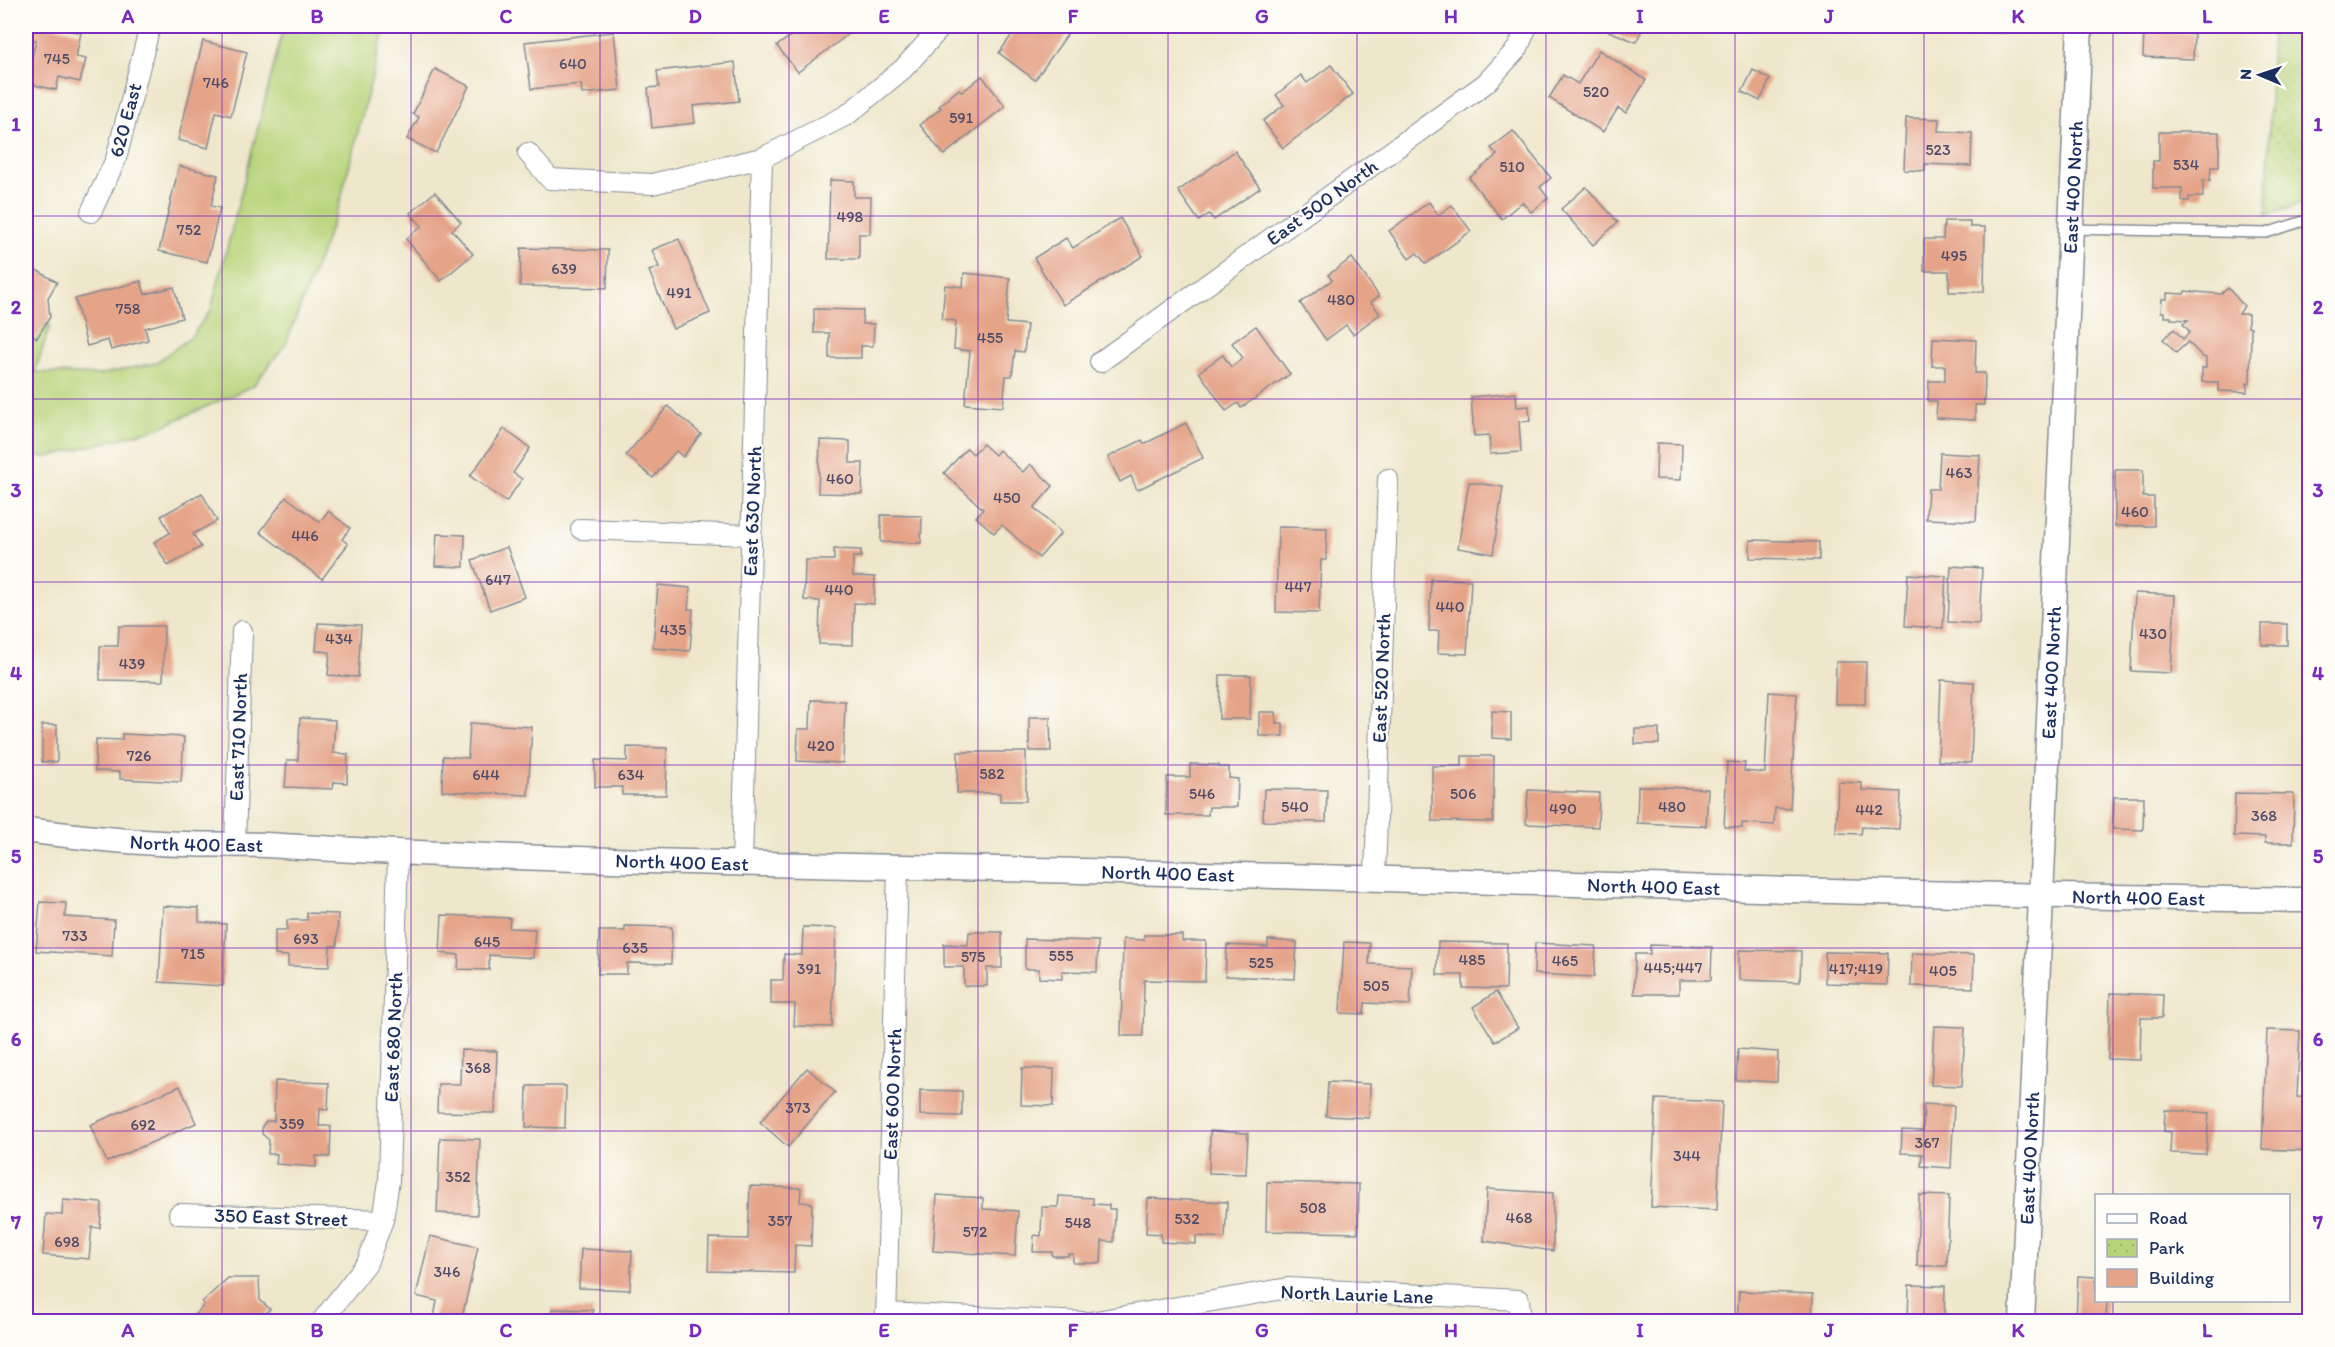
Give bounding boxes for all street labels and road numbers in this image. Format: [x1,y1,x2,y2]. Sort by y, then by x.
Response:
street label: 620 East [104,80,147,160]
street label: East 400 North [2058,120,2088,254]
street label: East 500 North [1262,153,1383,250]
street label: East 630 North [738,445,766,577]
street label: East 400 North [2036,605,2066,740]
street label: East 520 North [1367,612,1395,743]
street label: East 710 North [224,672,252,801]
street label: North 400 East [129,829,264,857]
street label: North 400 East [615,848,749,876]
street label: North 400 East [1101,859,1235,887]
street label: North 400 East [1587,873,1721,900]
street label: North 400 East [2072,884,2206,911]
street label: East 680 North [379,971,407,1103]
street label: East 600 North [878,1027,906,1160]
street label: East 400 North [2014,1091,2044,1225]
street label: 350 East Street [214,1203,349,1231]
street label: North Laurie Lane [1280,1279,1434,1309]

